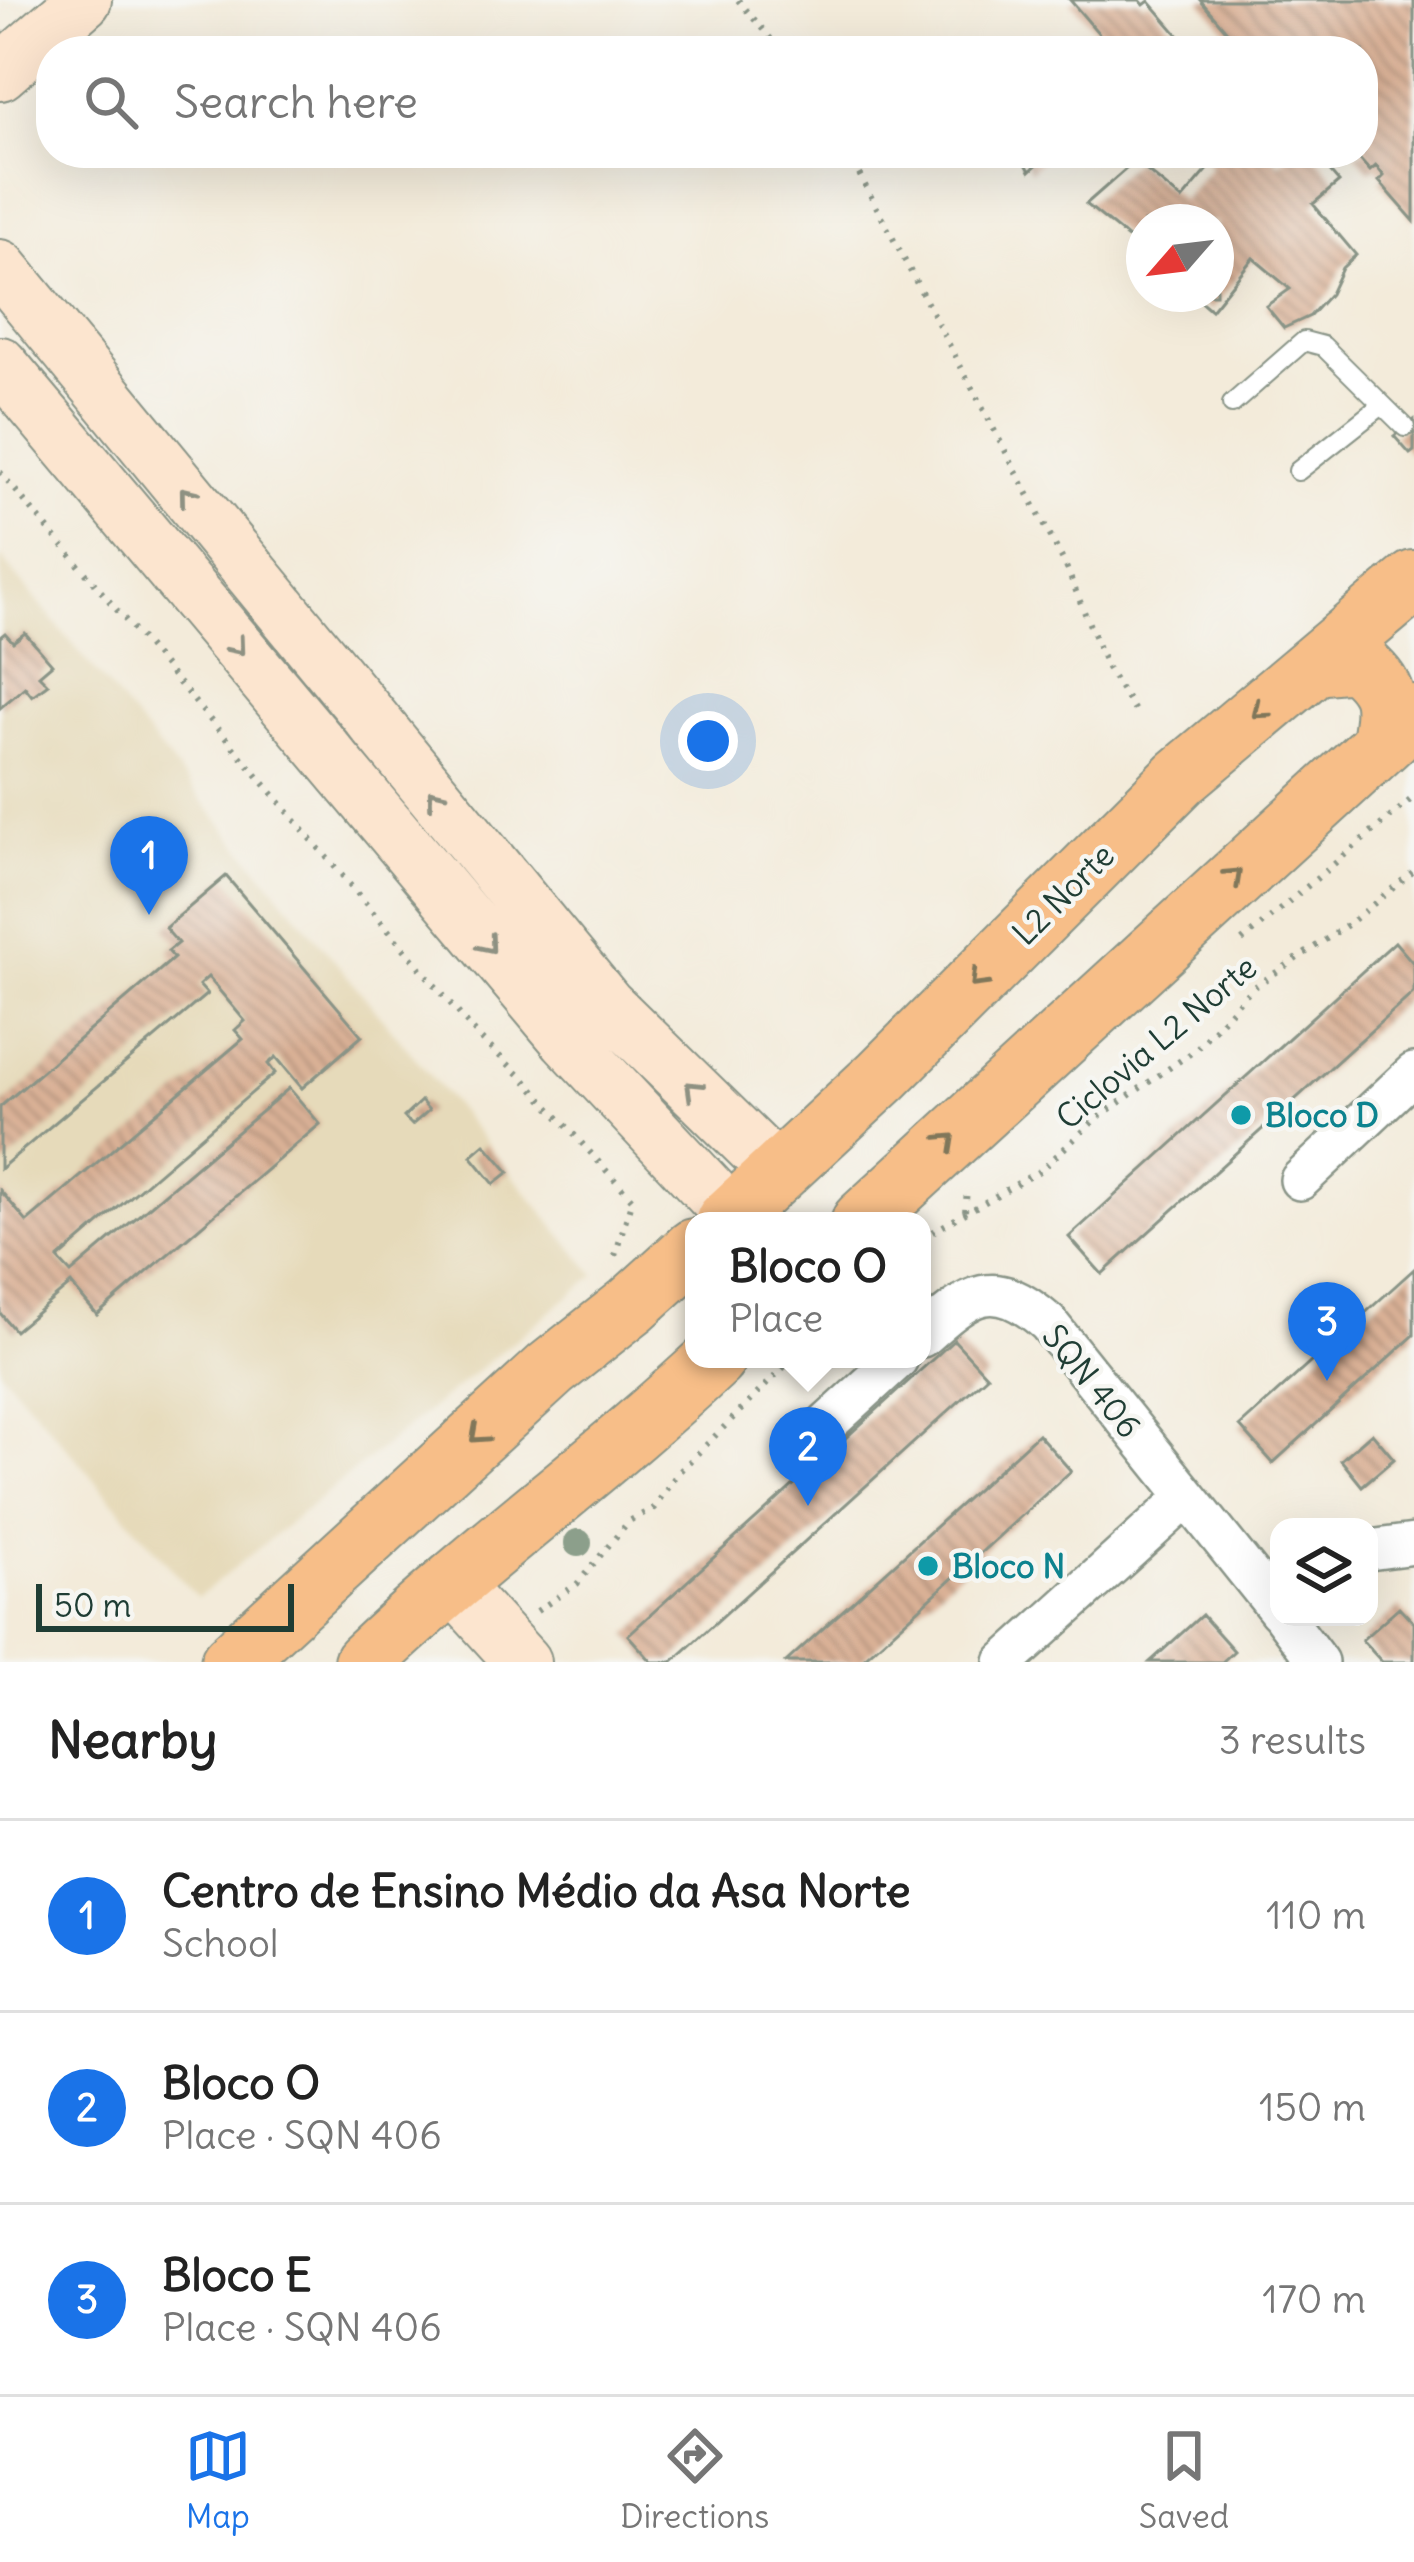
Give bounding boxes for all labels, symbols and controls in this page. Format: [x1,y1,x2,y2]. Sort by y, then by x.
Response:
search box [36,36,1378,168]
icon: search [78,69,144,135]
text: Search here [174,74,418,130]
north arrow [1126,204,1234,312]
one-way arrow [180,487,202,509]
one-way arrow [223,633,245,655]
one-way arrow [1252,697,1274,718]
your location [678,711,738,771]
one-way arrow [428,788,449,810]
pin: 1 [110,816,188,915]
street label: L2 Norte [1003,834,1123,954]
one-way arrow [1221,869,1242,891]
one-way arrow [474,931,496,953]
street label: Ciclovia L2 Norte [1047,946,1265,1138]
one-way arrow [970,965,992,987]
one-way arrow [685,1081,707,1103]
place label: Bloco D [1265,1094,1379,1136]
marker: Bloco D [1228,1102,1254,1128]
one-way arrow [934,1134,955,1155]
popup [685,1212,931,1368]
text: Bloco O [729,1238,887,1294]
pin: 3 [1288,1282,1366,1381]
text: Place [729,1294,823,1343]
street label: SQN 406 [1034,1316,1150,1446]
pin: 2 [769,1407,847,1506]
one-way arrow [471,1421,492,1443]
map controls [1270,1518,1378,1626]
button: layers [1270,1518,1378,1626]
place label: Bloco N [952,1545,1065,1587]
marker: Bloco N [915,1553,941,1579]
scale bar [36,1578,294,1631]
text: 50 m [54,1584,131,1626]
text: Nearby [48,1708,217,1772]
text: 3 results [1219,1716,1366,1765]
text: Centro de Ensino Médio da Asa Norte [162,1863,910,1919]
text: 1 [79,1891,95,1940]
text: 110 m [1266,1891,1366,1940]
text: School [162,1919,279,1968]
text: Bloco O [162,2055,320,2111]
text: 2 [76,2083,98,2132]
text: 150 m [1259,2083,1366,2132]
text: Place · SQN 406 [162,2111,442,2160]
text: Bloco E [162,2247,312,2303]
text: 3 [76,2275,98,2324]
text: 170 m [1262,2275,1366,2324]
text: Place · SQN 406 [162,2303,442,2352]
tab: Map [185,2423,251,2537]
tab: Directions [620,2423,769,2537]
tab: Saved [1139,2423,1229,2537]

